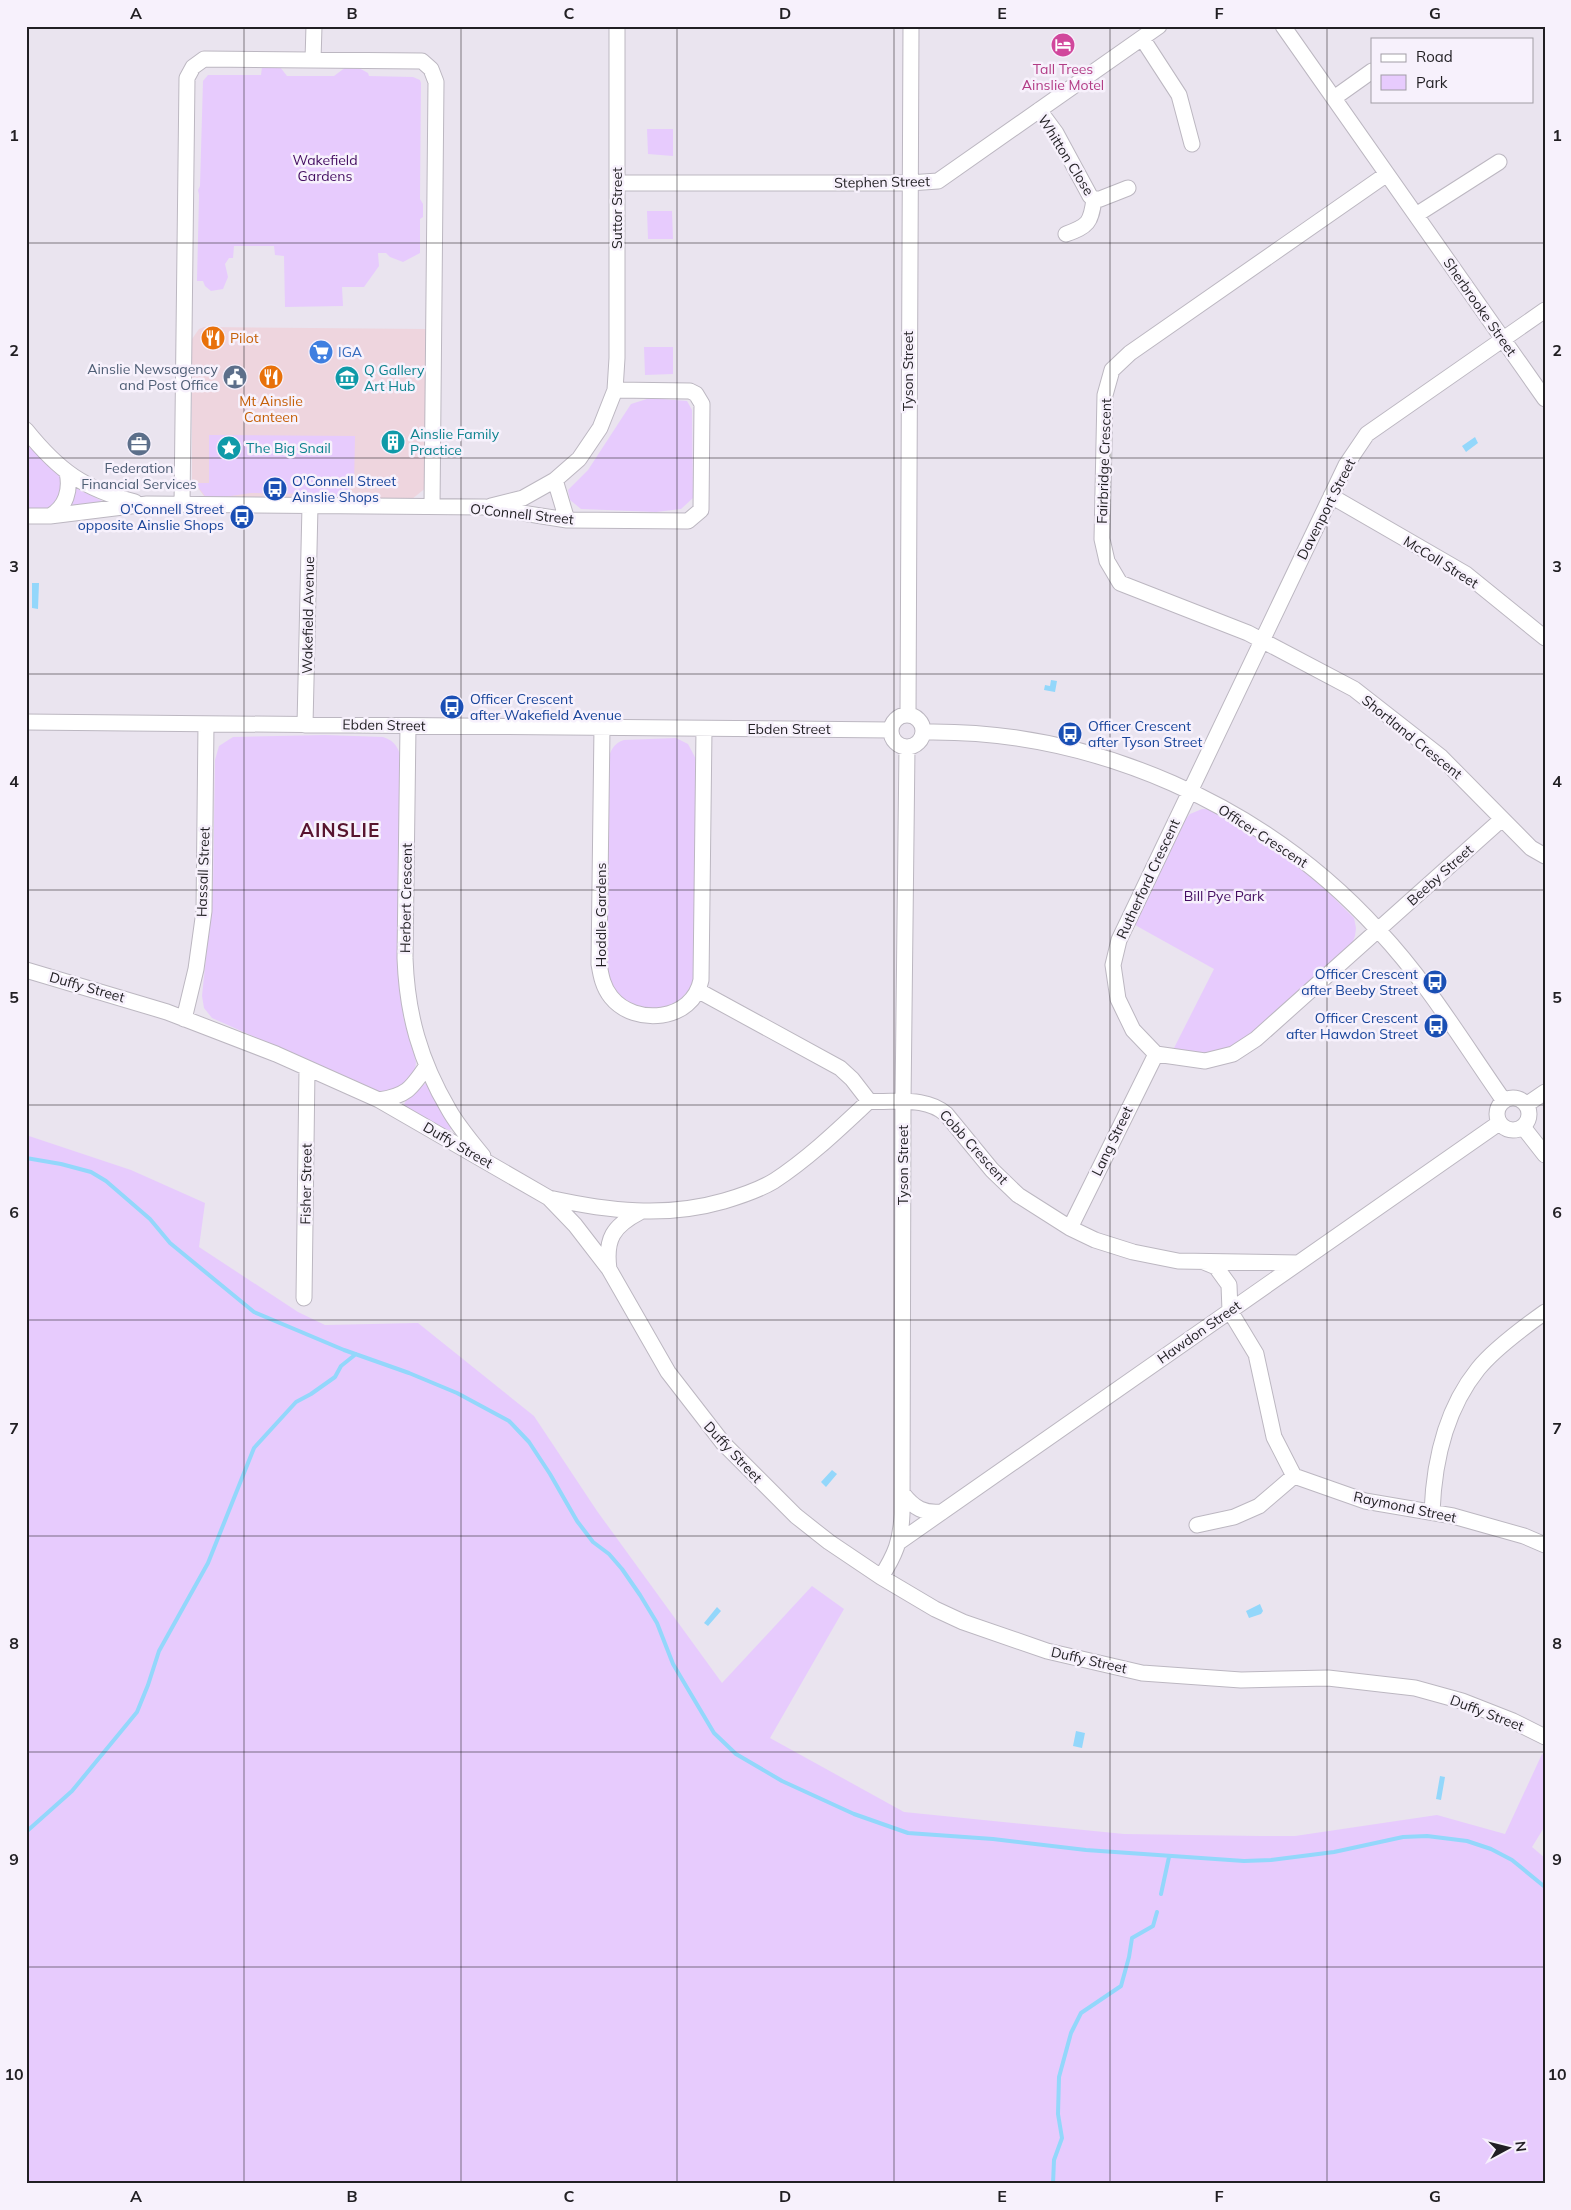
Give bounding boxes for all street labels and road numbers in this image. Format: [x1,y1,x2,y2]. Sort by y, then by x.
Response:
street label: Whitton Close [1034,111,1098,199]
street label: Suttor Street [608,167,626,249]
street label: Stephen Street [834,172,930,192]
street label: Sherbrooke Street [1439,254,1521,360]
street label: Tyson Street [899,331,917,411]
street label: Fairbridge Crescent [1093,398,1115,524]
street label: Davenport Street [1293,455,1359,563]
street label: O'Connell Street [469,500,575,528]
street label: McColl Street [1400,532,1482,592]
street label: Wakefield Avenue [298,556,318,674]
street label: Shortland Crescent [1358,691,1466,783]
street label: Ebden Street [342,715,426,735]
street label: Ebden Street [747,720,831,738]
street label: Officer Crescent [1215,800,1311,872]
street label: Rutherford Crescent [1112,816,1184,942]
street label: Hassall Street [192,826,214,918]
street label: Beeby Street [1403,841,1477,909]
street label: Herbert Crescent [396,843,416,953]
street label: Hoddle Gardens [592,862,610,967]
street label: Duffy Street [47,968,127,1006]
street label: Lang Street [1087,1103,1137,1179]
street label: Cobb Crescent [936,1106,1012,1188]
street label: Duffy Street [420,1118,496,1172]
street label: Tyson Street [894,1125,912,1205]
street label: Fisher Street [296,1143,316,1225]
street label: Hawdon Street [1154,1296,1244,1368]
street label: Duffy Street [700,1418,766,1487]
street label: Raymond Street [1352,1487,1458,1527]
street label: Duffy Street [1049,1643,1129,1678]
street label: Duffy Street [1448,1691,1526,1735]

